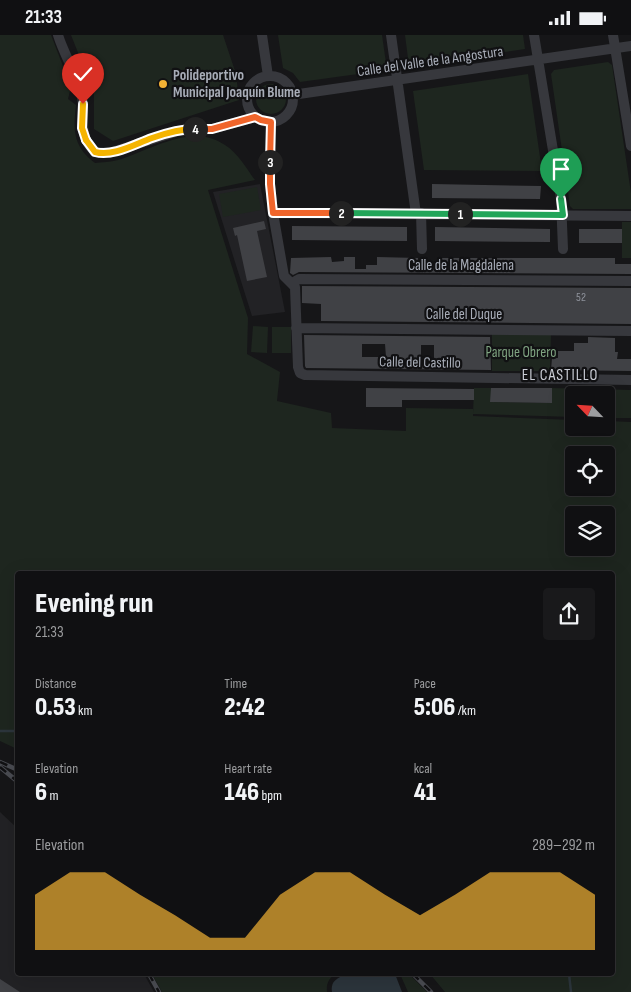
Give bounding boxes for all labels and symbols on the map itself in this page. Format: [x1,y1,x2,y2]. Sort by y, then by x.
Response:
street label: Calle del Valle de la Angostura [356,42,505,81]
pin [62,53,104,104]
place label: Polideportivo Municipal Joaquín Blume [173,66,300,102]
marker: Polideportivo Municipal Joaquín Blume [157,78,169,90]
pin: 4 [182,117,208,141]
pin [540,148,582,199]
pin: 3 [258,149,282,175]
pin: 2 [328,201,354,225]
pin: 1 [448,201,472,227]
street label: Calle de la Magdalena [408,256,514,275]
house number: 52 [576,290,586,305]
street label: Calle del Duque [426,305,502,324]
park label: Parque Obrero [486,343,556,362]
street label: Calle del Castillo [379,352,461,373]
district label: EL CASTILLO [522,366,598,385]
north arrow [565,386,615,436]

